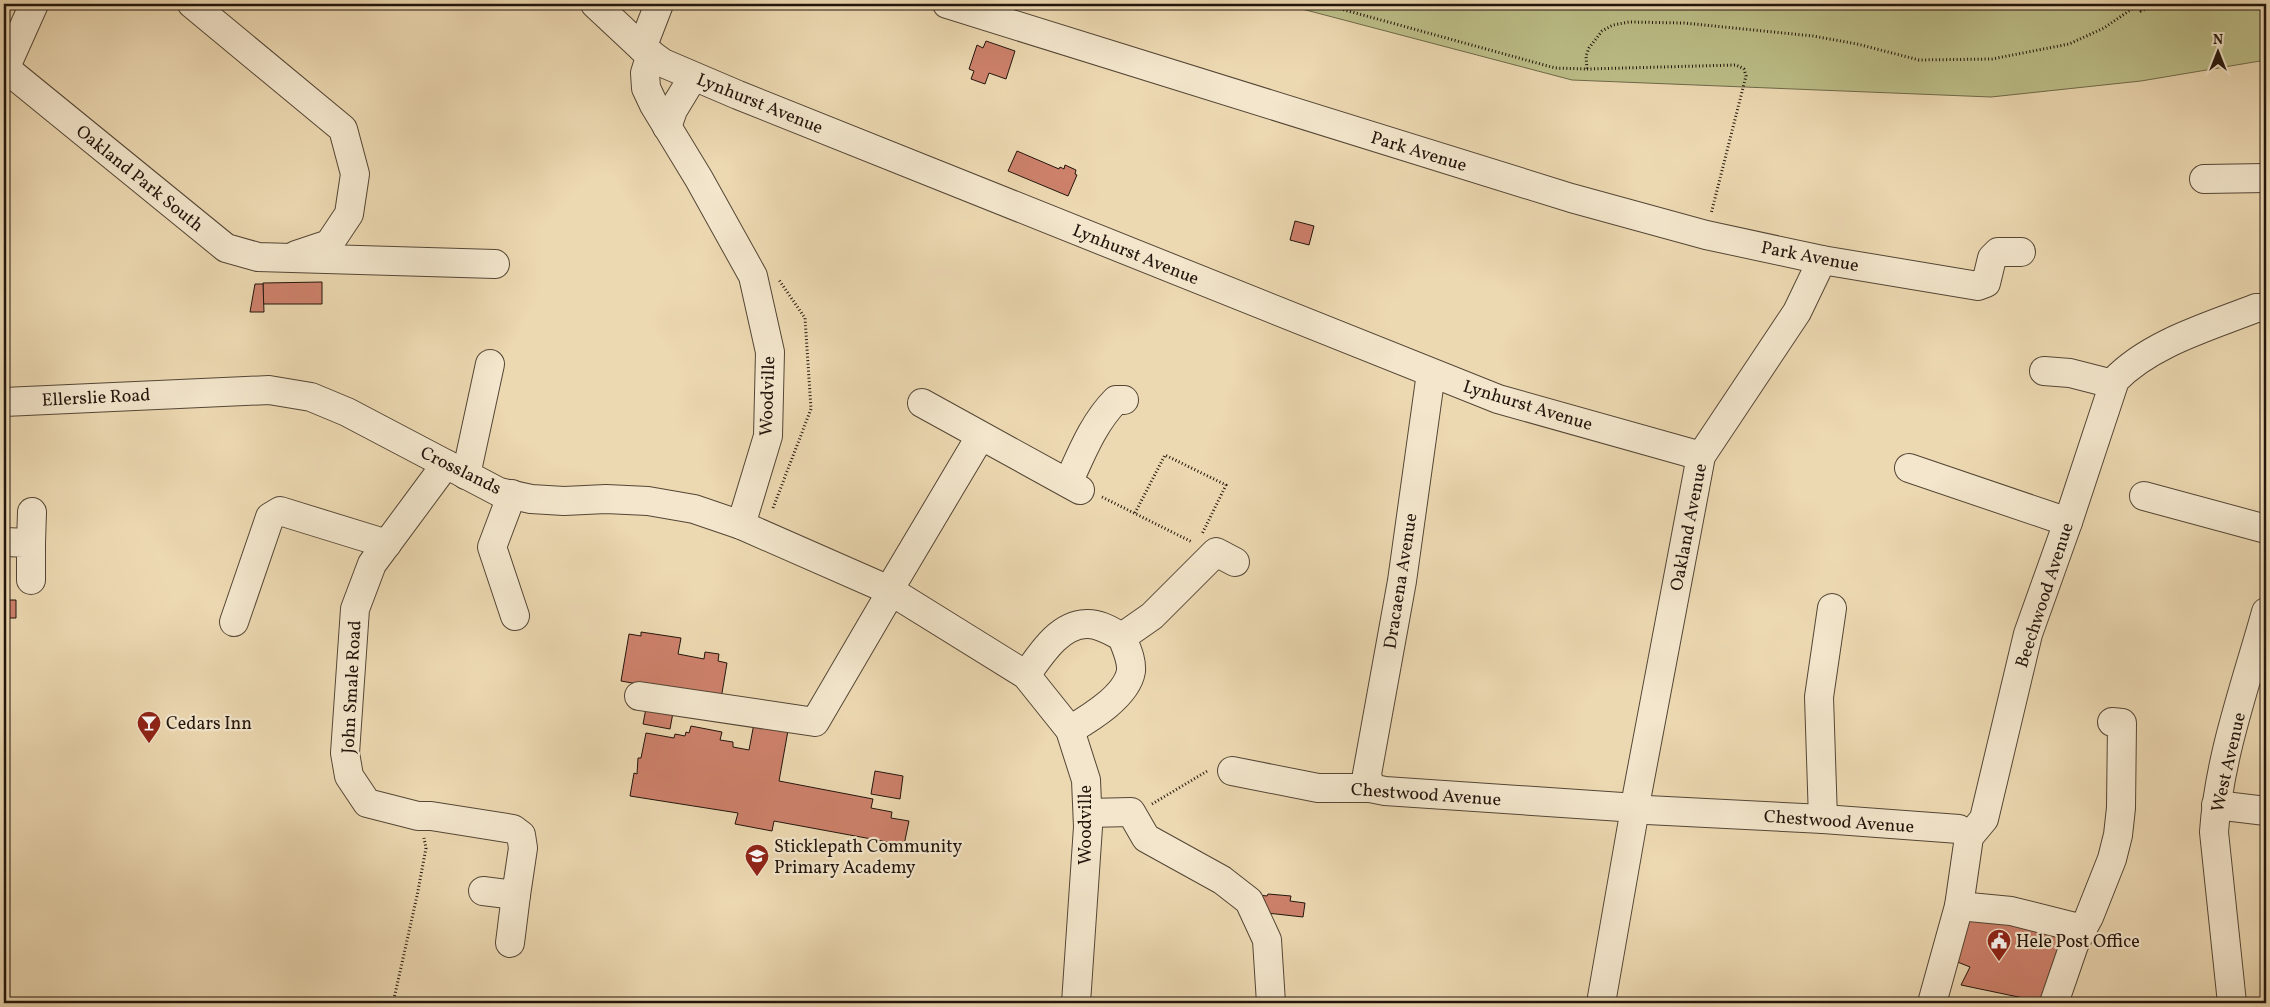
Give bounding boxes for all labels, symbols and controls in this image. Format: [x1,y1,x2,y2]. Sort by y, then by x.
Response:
north arrow [2192,28,2242,78]
text: N [2213,31,2223,50]
street label: Lynhurst Avenue [693,68,826,141]
street label: Oakland Park South [70,120,208,239]
street label: Park Avenue [1367,126,1470,179]
street label: Lynhurst Avenue [1069,219,1202,292]
street label: Park Avenue [1759,236,1861,279]
street label: Woodville [755,356,782,437]
street label: Lynhurst Avenue [1460,375,1595,438]
street label: Ellerslie Road [41,383,151,414]
street label: Crosslands [416,441,505,502]
street label: Oakland Avenue [1665,461,1714,593]
street label: Dracaena Avenue [1378,511,1425,651]
street label: Beechwood Avenue [2010,520,2081,671]
street label: John Smale Road [337,620,368,754]
bar icon: Cedars Inn [136,710,162,744]
street label: West Avenue [2206,710,2253,815]
place label: Cedars Inn [166,712,252,737]
street label: Chestwood Avenue [1350,778,1502,813]
street label: Woodville [1074,785,1099,865]
street label: Chestwood Avenue [1763,805,1915,840]
place label: Sticklepath Community Primary Academy [774,835,962,881]
school or university icon: Sticklepath Community Primary Academy [744,843,770,877]
public building icon: Hele Post Office [1986,928,2012,962]
place label: Hele Post Office [2016,930,2140,955]

